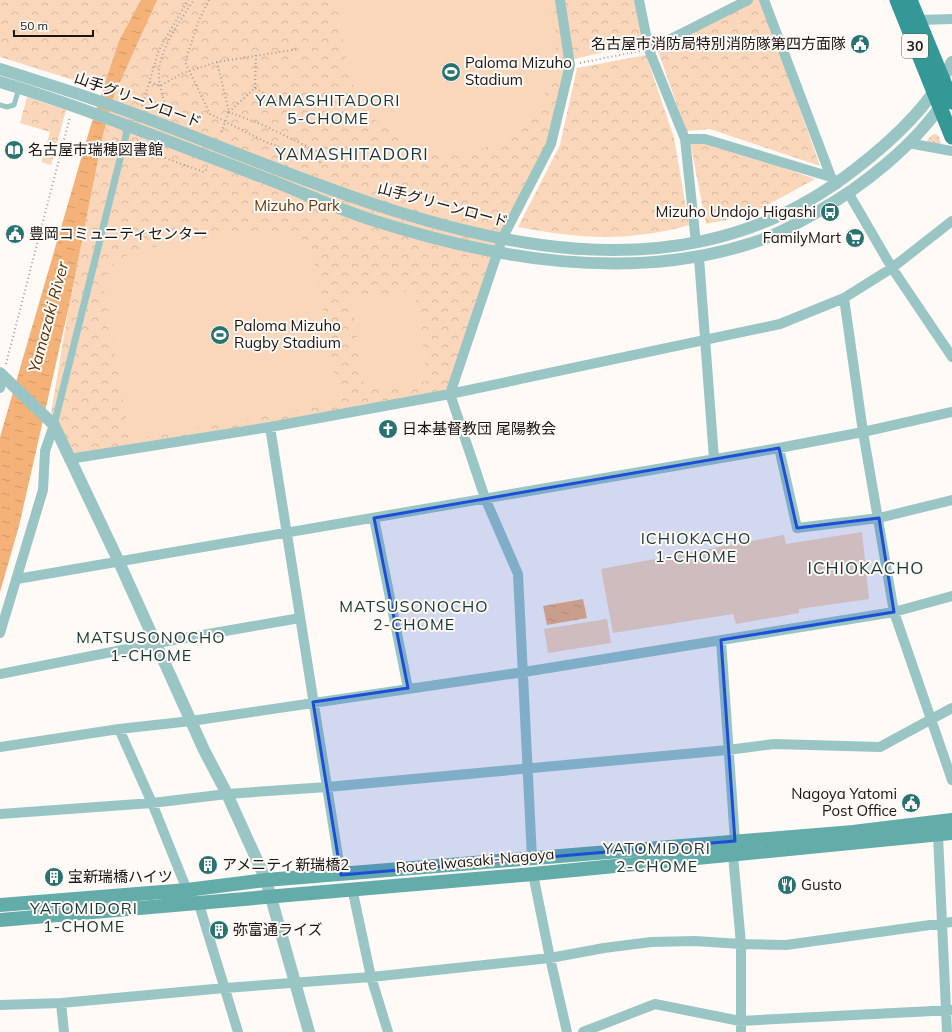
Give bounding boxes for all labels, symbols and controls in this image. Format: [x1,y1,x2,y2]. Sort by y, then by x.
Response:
scale bar [14,12,93,38]
text: 50 m [20,18,48,33]
public building icon: 名古屋市消防局特別消防隊第四方面隊 [849,33,871,55]
place label: 名古屋市消防局特別消防隊第四方面隊 [591,34,846,53]
road number: 30 [902,34,928,58]
place label: Paloma Mizuho Stadium [465,53,572,89]
sports icon: Paloma Mizuho Stadium [440,61,462,83]
street label: 山手グリーンロード [72,68,205,131]
district label: YAMASHITADORI 5-CHOME [255,90,400,128]
library icon: 名古屋市瑞穂図書館 [3,139,25,161]
place label: 名古屋市瑞穂図書館 [28,140,163,159]
district label: YAMASHITADORI [274,143,429,164]
street label: 山手グリーンロード [376,178,510,231]
park label: Mizuho Park [254,196,340,215]
bus stop icon: Mizuho Undojo Higashi [819,201,841,223]
place label: Mizuho Undojo Higashi [656,202,816,221]
public building icon: 豊岡コミュニティセンター [4,223,26,245]
place label: 豊岡コミュニティセンター [29,224,208,243]
supermarket icon: FamilyMart [844,227,866,249]
place label: FamilyMart [763,228,841,247]
water label: Yamazaki River [24,258,73,374]
place label: Paloma Mizuho Rugby Stadium [234,316,341,352]
sports icon: Paloma Mizuho Rugby Stadium [209,324,231,346]
church icon: 日本基督教団 尾陽教会 [377,418,399,440]
place label: 日本基督教団 尾陽教会 [402,419,556,438]
district label: ICHIOKACHO 1-CHOME [641,528,751,566]
district label: ICHIOKACHO [808,557,924,578]
district label: MATSUSONOCHO 2-CHOME [339,596,489,634]
district label: MATSUSONOCHO 1-CHOME [76,627,226,665]
place label: Nagoya Yatomi Post Office [791,784,897,820]
public building icon: Nagoya Yatomi Post Office [900,792,922,814]
district label: YATOMIDORI 2-CHOME [602,838,711,876]
street label: Route Iwasaki-Nagoya [395,844,555,877]
building icon: アメニティ新瑞橋2 [197,854,219,876]
place label: アメニティ新瑞橋2 [222,855,349,874]
building icon: 宝新瑞橋ハイツ [43,866,65,888]
place label: 宝新瑞橋ハイツ [68,867,173,886]
restaurant icon: Gusto [776,874,798,896]
place label: Gusto [801,875,842,894]
district label: YATOMIDORI 1-CHOME [29,898,138,936]
building icon: 弥富通ライズ [208,919,230,941]
place label: 弥富通ライズ [233,920,323,939]

